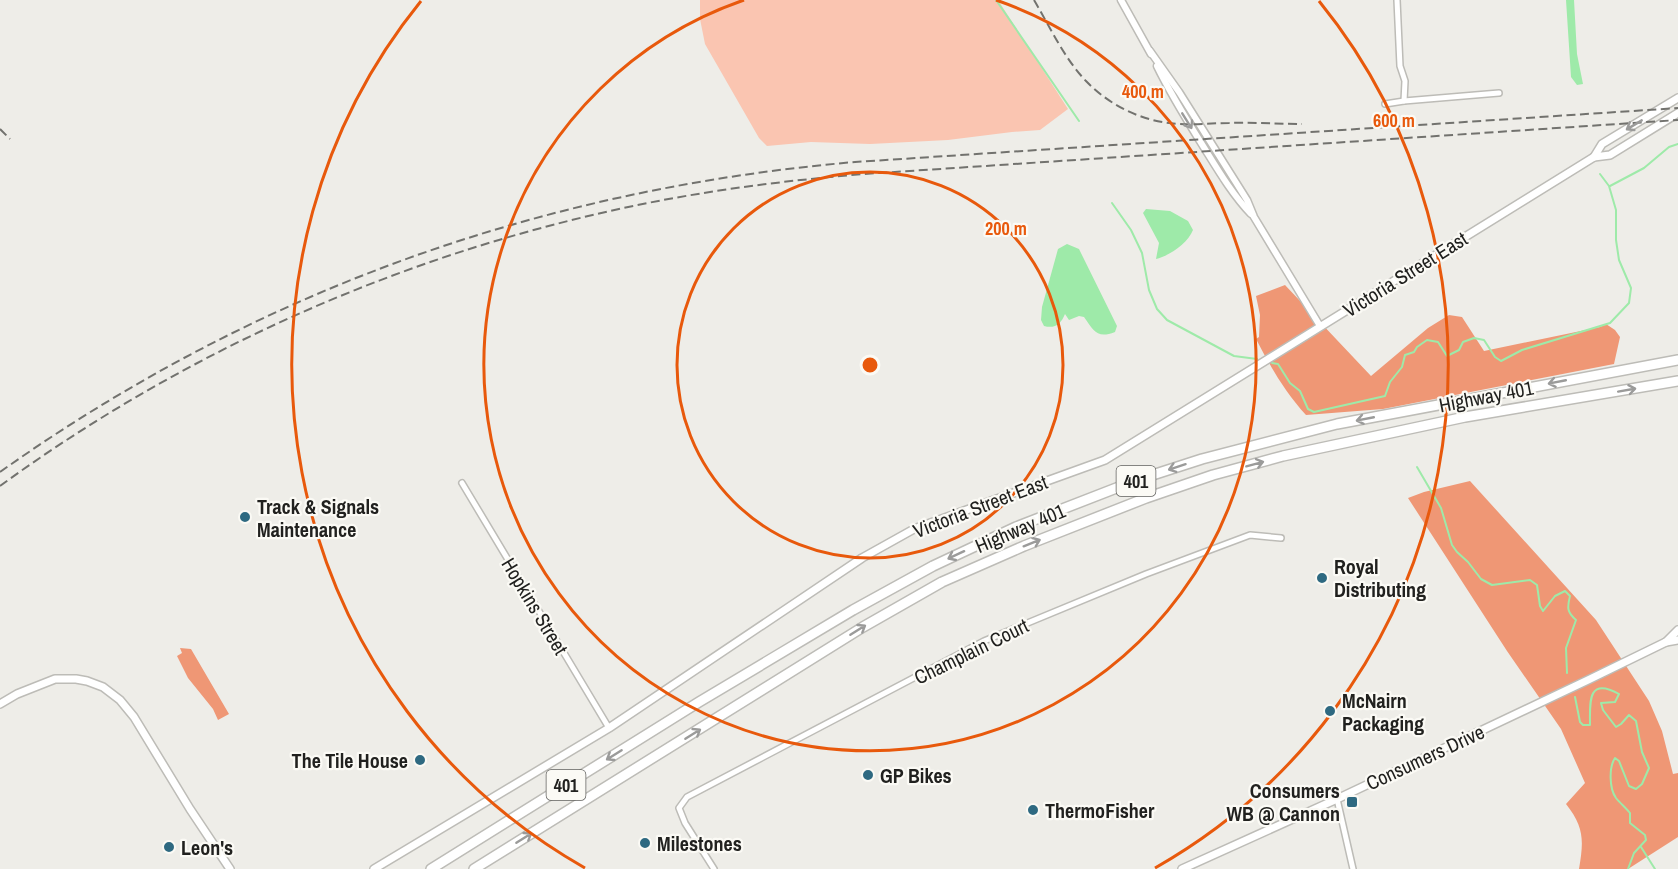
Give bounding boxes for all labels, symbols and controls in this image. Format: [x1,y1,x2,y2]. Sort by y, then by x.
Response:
text: 400 m [1122,79,1164,104]
text: 600 m [1373,108,1415,133]
one-way arrow [1182,112,1194,129]
one-way arrow [1626,120,1643,132]
text: 200 m [985,216,1027,241]
street label: Victoria Street East [1338,225,1473,323]
centre of rings [860,355,880,375]
street label: Highway 401 [1436,374,1536,418]
one-way arrow [1548,377,1567,388]
one-way arrow [1616,384,1636,395]
one-way arrow [1356,413,1376,424]
one-way arrow [1245,457,1264,469]
one-way arrow [1168,463,1187,474]
road number: 401 [1116,466,1156,496]
street label: Victoria Street East [909,468,1051,544]
place label: Track & Signals Maintenance [257,493,379,543]
street label: Highway 401 [971,497,1069,559]
marker: Track & Signals Maintenance [238,510,252,524]
one-way arrow [1022,537,1041,548]
one-way arrow [948,549,966,561]
street label: Hopkins Street [495,553,575,660]
place label: Royal Distributing [1334,553,1426,603]
marker: Royal Distributing [1315,571,1329,585]
street label: Champlain Court [909,612,1033,690]
one-way arrow [849,624,866,636]
place label: McNairn Packaging [1342,687,1424,737]
marker: McNairn Packaging [1323,704,1337,718]
street label: Consumers Drive [1361,718,1489,796]
one-way arrow [684,727,701,739]
place label: The Tile House [292,747,408,774]
one-way arrow [606,749,622,761]
marker: The Tile House [413,753,427,767]
place label: GP Bikes [880,762,952,789]
marker: GP Bikes [861,768,875,782]
road number: 401 [546,770,586,800]
place label: Consumers WB @ Cannon [1227,777,1340,827]
marker: Consumers WB @ Cannon [1345,795,1359,809]
place label: ThermoFisher [1045,797,1155,824]
marker: ThermoFisher [1026,803,1040,817]
place label: Milestones [657,830,742,857]
one-way arrow [515,832,532,844]
place label: Leon's [181,834,233,861]
marker: Milestones [638,836,652,850]
marker: Leon's [162,840,176,854]

